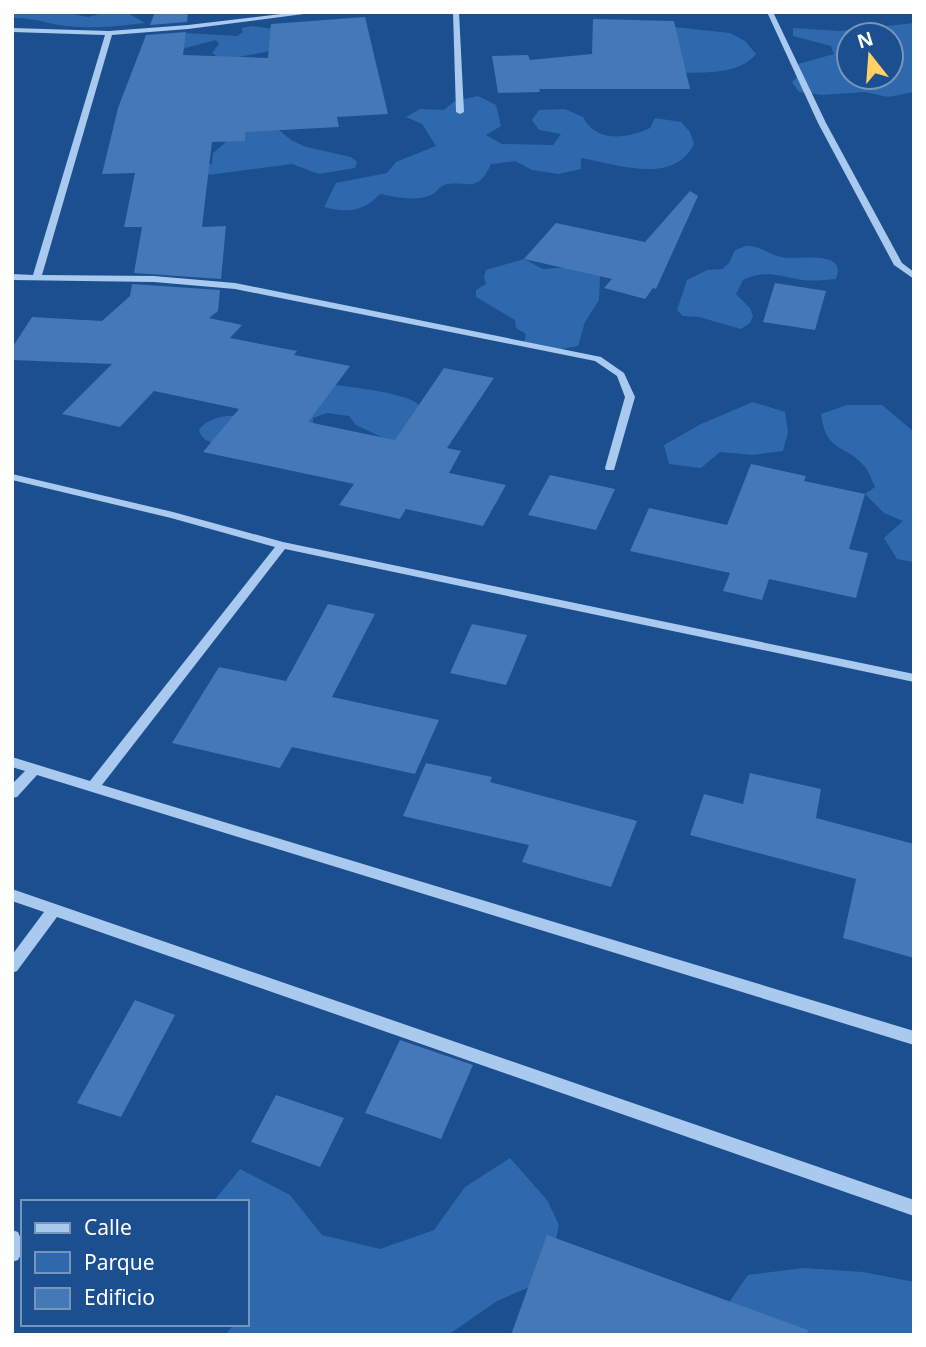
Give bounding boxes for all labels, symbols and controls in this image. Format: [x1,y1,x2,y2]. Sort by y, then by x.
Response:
north arrow [835,21,905,91]
text: N [854,25,876,54]
legend [21,1200,248,1326]
text: Calle [84,1213,132,1241]
text: Parque [84,1248,154,1276]
text: Edificio [84,1283,155,1311]

